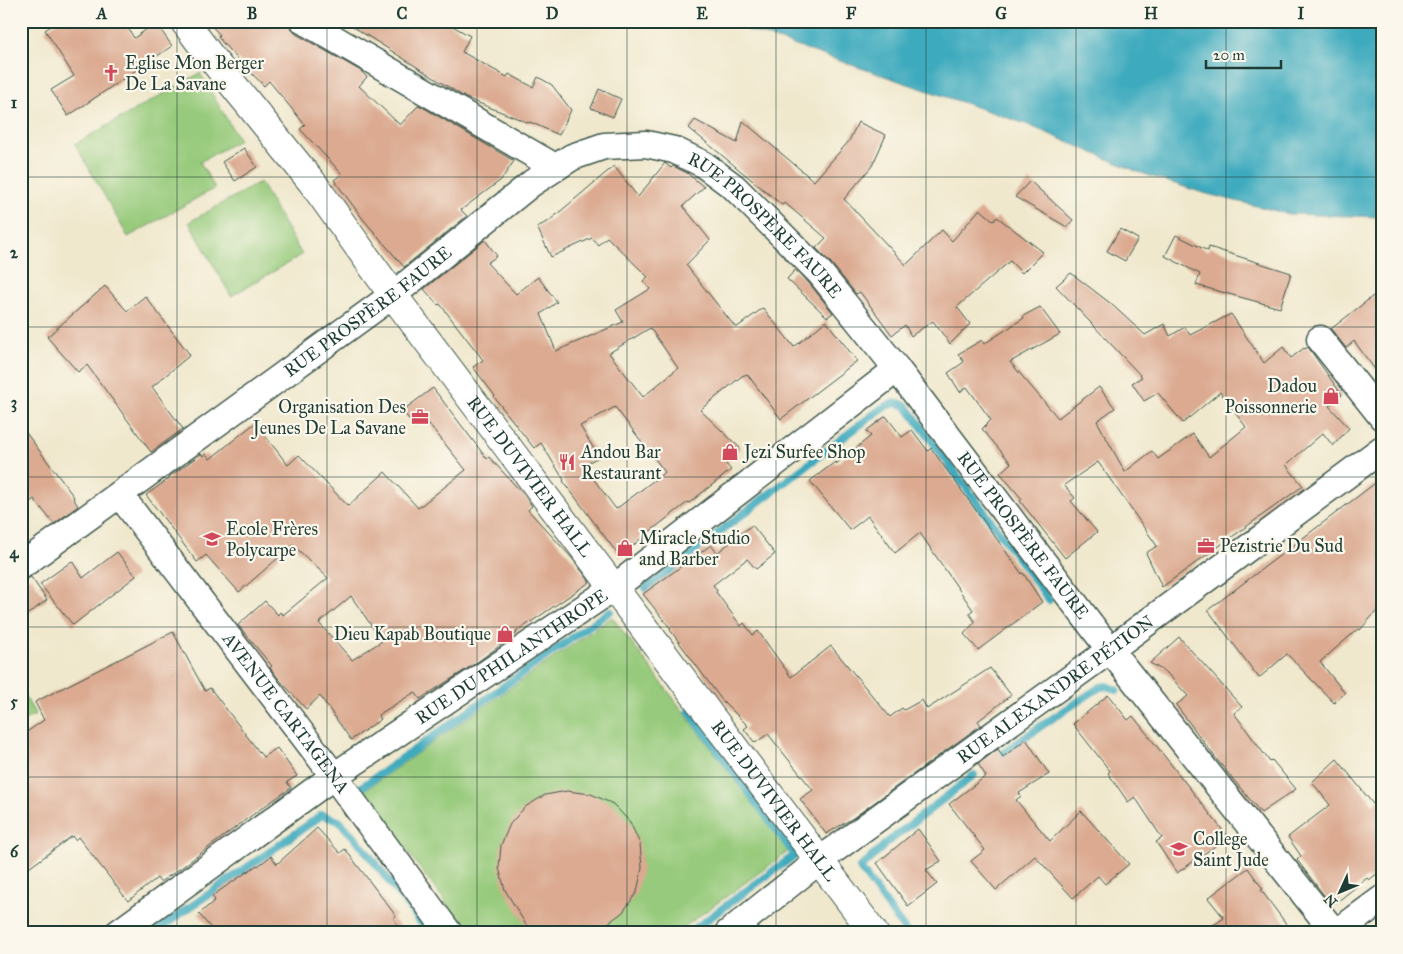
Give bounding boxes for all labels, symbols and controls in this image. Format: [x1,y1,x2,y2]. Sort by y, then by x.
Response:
text: A [96,4,108,23]
text: B [247,4,257,23]
text: C [397,4,408,23]
text: D [546,4,559,23]
text: E [696,4,708,23]
text: F [846,4,857,23]
text: G [995,4,1007,23]
text: H [1144,4,1158,23]
text: I [1298,4,1305,23]
scale bar [1206,38,1280,70]
text: 20 m [1213,46,1245,64]
place label: Eglise Mon Berger De La Savane [125,52,264,95]
church icon: Eglise Mon Berger De La Savane [101,63,121,83]
text: 1 [11,93,18,112]
street label: RUE PROSPÈRE FAURE [684,147,847,302]
street label: RUE PROSPÈRE FAURE [279,241,456,382]
text: 2 [10,243,19,262]
place label: Dadou Poissonnerie [1225,375,1317,418]
shop icon: Dadou Poissonnerie [1321,386,1341,406]
street label: RUE DUVIVIER HALL [462,392,598,562]
text: 3 [11,393,17,413]
place label: Organisation Des Jeunes De La Savane [251,396,406,440]
office icon: Organisation Des Jeunes De La Savane [410,407,430,427]
place label: Andou Bar Restaurant [580,441,662,484]
place label: Jezi Surfee Shop [742,441,866,464]
shop icon: Jezi Surfee Shop [720,442,740,462]
street label: RUE PROSPÈRE FAURE [952,447,1094,623]
restaurant icon: Andou Bar Restaurant [557,452,577,472]
place label: Ecole Frères Polycarpe [226,518,318,561]
place label: Miracle Studio and Barber [639,527,750,570]
school or university icon: Ecole Frères Polycarpe [202,529,222,549]
place label: Pezistrie Du Sud [1220,535,1343,557]
office icon: Pezistrie Du Sud [1196,536,1216,556]
shop icon: Miracle Studio and Barber [615,538,635,558]
text: 4 [10,543,20,563]
street label: RUE DU PHILANTHROPE [411,584,612,729]
street label: RUE ALEXANDRE PÉTION [952,611,1158,768]
place label: Dieu Kapab Boutique [334,623,491,646]
shop icon: Dieu Kapab Boutique [495,624,515,644]
street label: AVENUE CARTAGENA [217,627,354,798]
text: 5 [10,692,18,711]
street label: RUE DUVIVIER HALL [707,716,842,886]
place label: College Saint Jude [1193,828,1269,872]
school or university icon: College Saint Jude [1169,839,1189,859]
text: 6 [10,842,19,861]
north arrow [1316,866,1366,916]
text: N [1321,890,1341,911]

